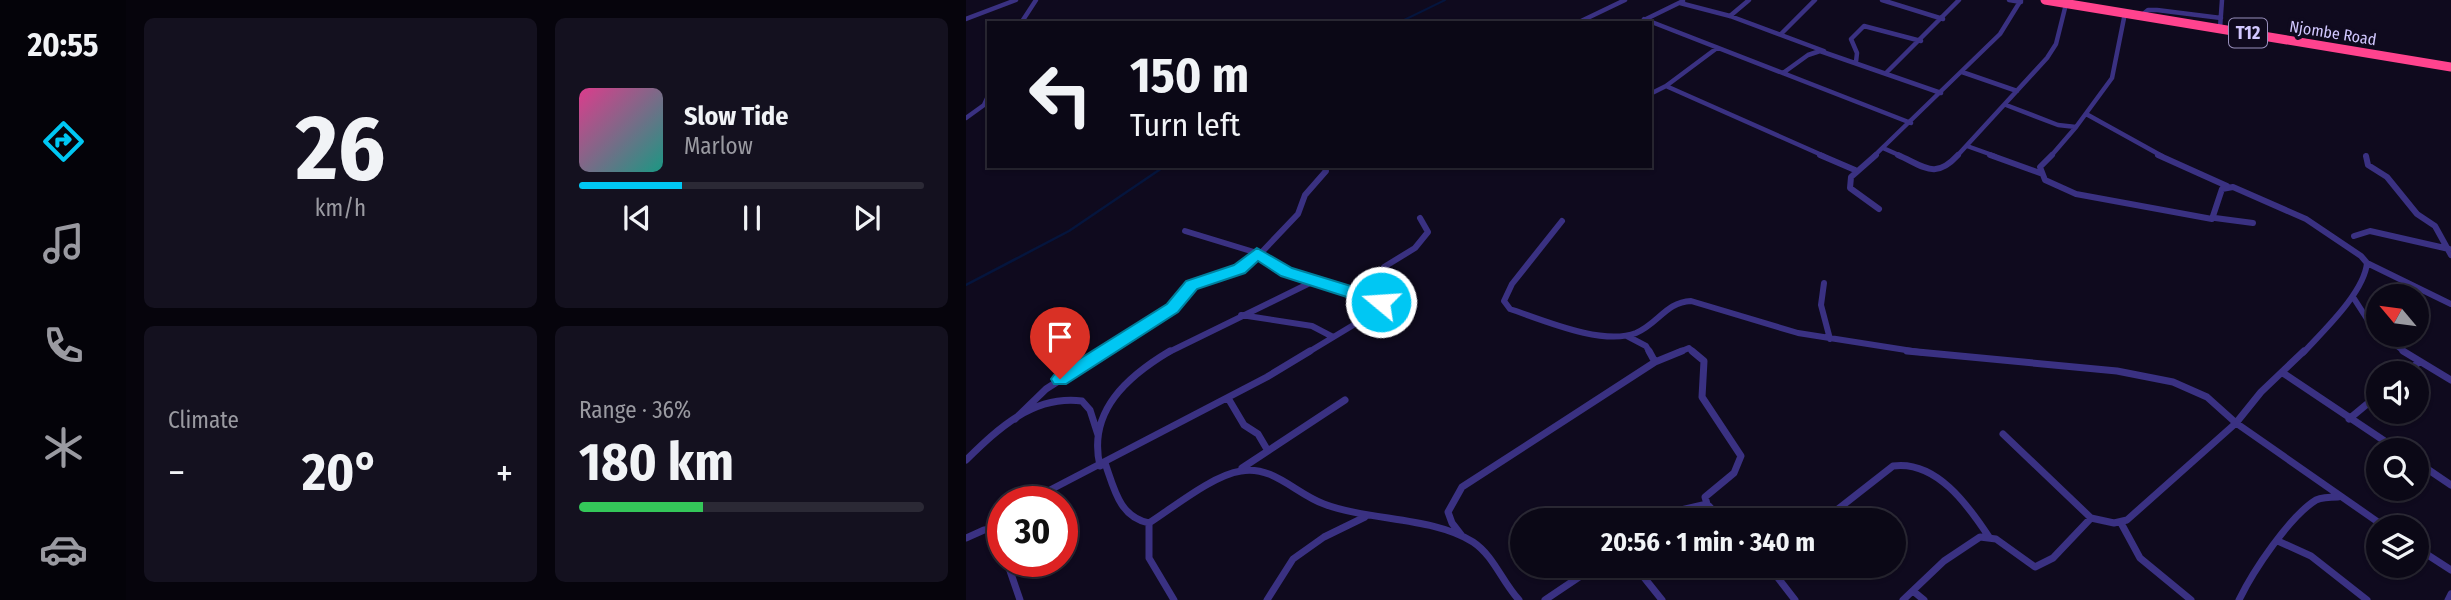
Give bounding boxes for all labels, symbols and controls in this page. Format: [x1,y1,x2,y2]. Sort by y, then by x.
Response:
street label: Njombe Road [2288,17,2378,49]
road number: T12 [2229,18,2267,48]
text: 20:55 [27,26,99,64]
text: 150 m [1130,46,1249,105]
icon: left [1015,49,1106,140]
text: 26 [296,94,385,203]
text: Slow Tide [684,101,788,132]
text: Turn left [1130,106,1240,144]
icon: directions [39,117,88,166]
text: Marlow [684,132,753,160]
text: km/h [315,194,366,222]
icon: previous [618,199,656,237]
icon: pause [733,199,771,237]
icon: next [848,199,886,237]
icon: music [39,219,88,268]
position arrow [1344,265,1418,339]
north arrow [2366,284,2429,346]
map controls [2366,284,2429,578]
pin [1030,307,1090,379]
icon: arrive [1041,318,1079,356]
icon: phone [39,321,88,370]
button: sound [2366,361,2429,424]
text: Range · 36% [579,396,691,424]
text: Climate [168,406,239,434]
icon: climate [39,423,88,472]
text: 180 km [579,431,734,494]
button: search [2366,438,2429,501]
text: 20° [302,441,379,504]
text: − [168,450,185,496]
text: + [496,450,513,496]
speed limit sign: 30 [987,486,1078,577]
button: layers [2366,515,2429,578]
icon: car [39,525,88,574]
text: 20:56 · 1 min · 340 m [1601,527,1815,558]

